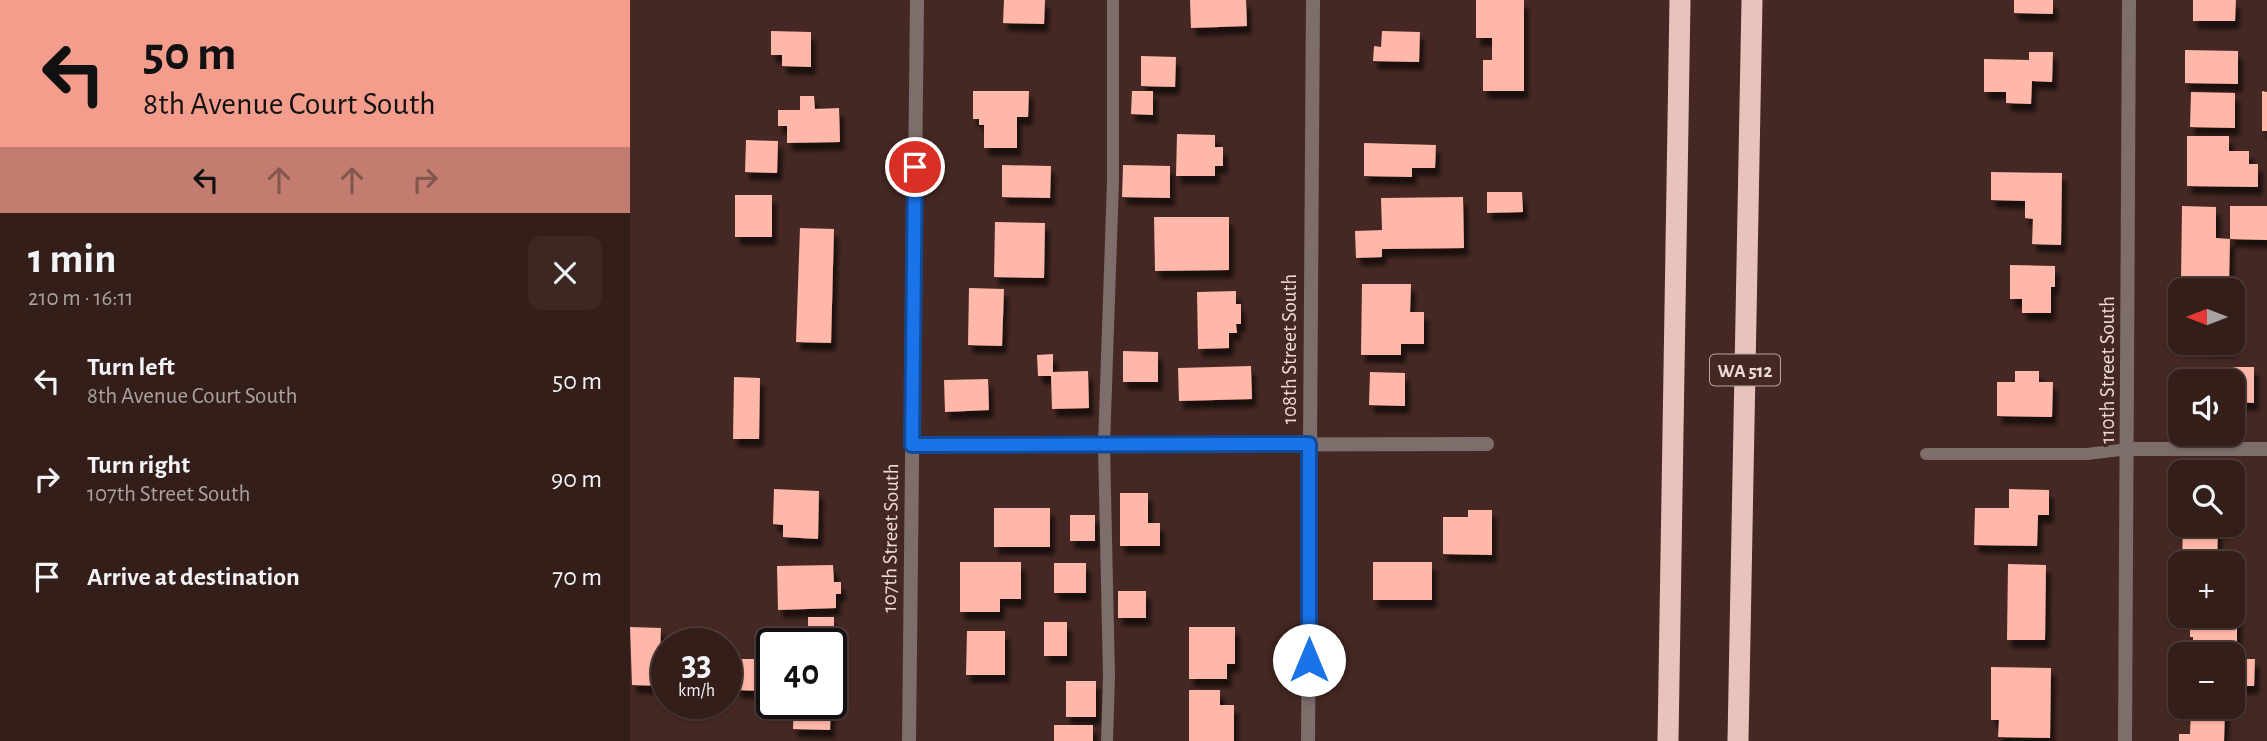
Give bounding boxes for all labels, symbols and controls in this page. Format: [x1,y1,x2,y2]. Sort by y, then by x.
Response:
icon: left [28,28,119,119]
text: 50 m [143,30,237,79]
text: 8th Avenue Court South [143,88,436,120]
pin [885,137,945,197]
icon: arrive [896,148,934,186]
icon: left [187,161,225,199]
icon: ahead [260,161,298,199]
icon: ahead [333,161,371,199]
icon: right [406,161,444,199]
button: close [528,236,602,310]
text: 1 min [28,238,117,280]
street label: 108th Street South [1279,274,1300,424]
north arrow [2168,278,2245,355]
map controls [2168,278,2245,719]
text: 210 m · 16:11 [28,287,133,310]
street label: 110th Street South [2097,296,2118,444]
text: Turn left [87,354,175,380]
road number: WA 512 [1710,354,1780,386]
icon: left [28,362,66,400]
text: 50 m [552,368,602,394]
button: sound [2168,369,2245,446]
text: 8th Avenue Court South [87,385,297,408]
text: Turn right [87,452,190,478]
icon: right [28,460,66,498]
button: search [2168,460,2245,537]
street label: 107th Street South [879,463,902,613]
text: 90 m [551,466,602,492]
text: 107th Street South [87,483,250,506]
button: + [2168,551,2245,628]
icon: arrive [28,558,66,596]
text: Arrive at destination [87,564,300,590]
text: 70 m [552,564,602,590]
position arrow [1272,623,1346,697]
speed limit sign: 40 [756,628,847,719]
button: − [2168,642,2245,719]
text: 33 [681,647,712,682]
text: km/h [678,682,715,700]

